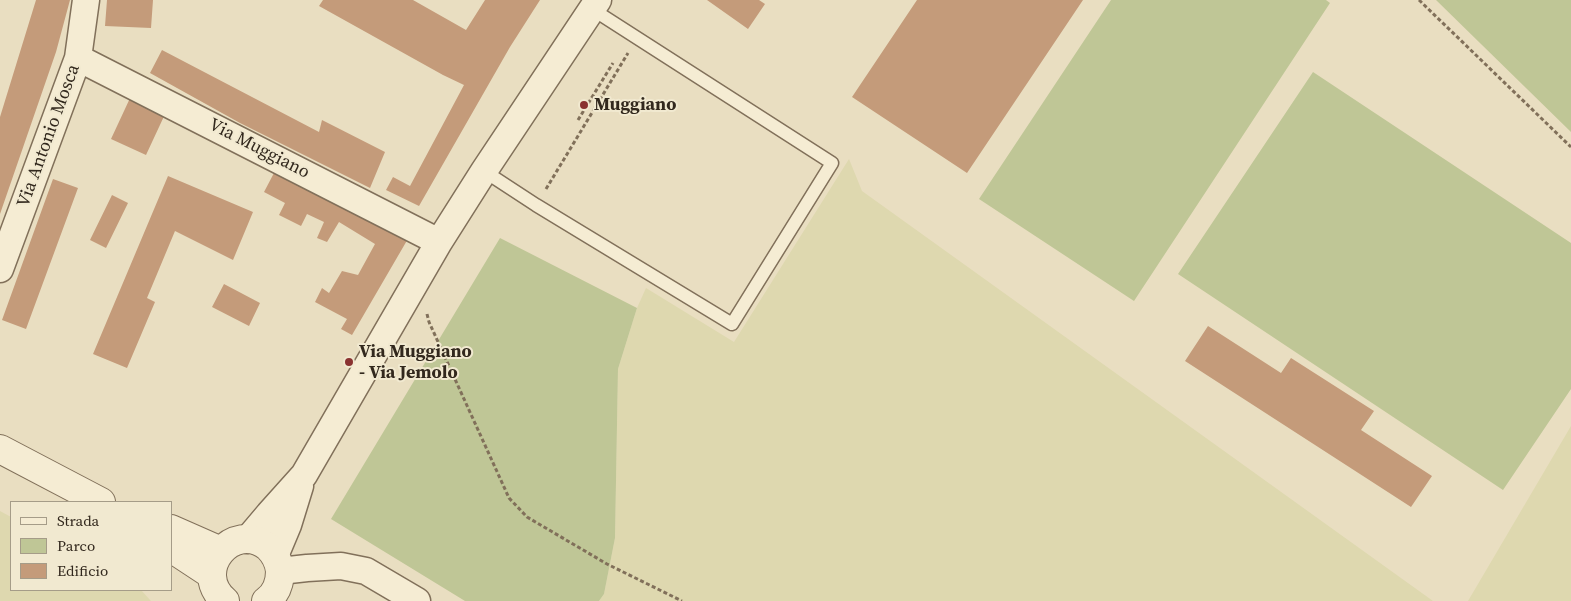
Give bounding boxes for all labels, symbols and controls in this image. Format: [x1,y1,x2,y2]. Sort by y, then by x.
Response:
street label: Via Antonio Mosca [13,62,85,210]
place label: Muggiano [594,94,676,116]
marker: Muggiano [578,99,590,111]
street label: Via Muggiano [205,114,313,184]
place label: Via Muggiano - Via Jemolo [359,341,472,384]
marker: Via Muggiano - Via Jemolo [343,356,355,368]
legend [10,501,172,591]
text: Strada [57,510,99,531]
text: Parco [57,535,95,556]
text: Edificio [57,560,108,581]

